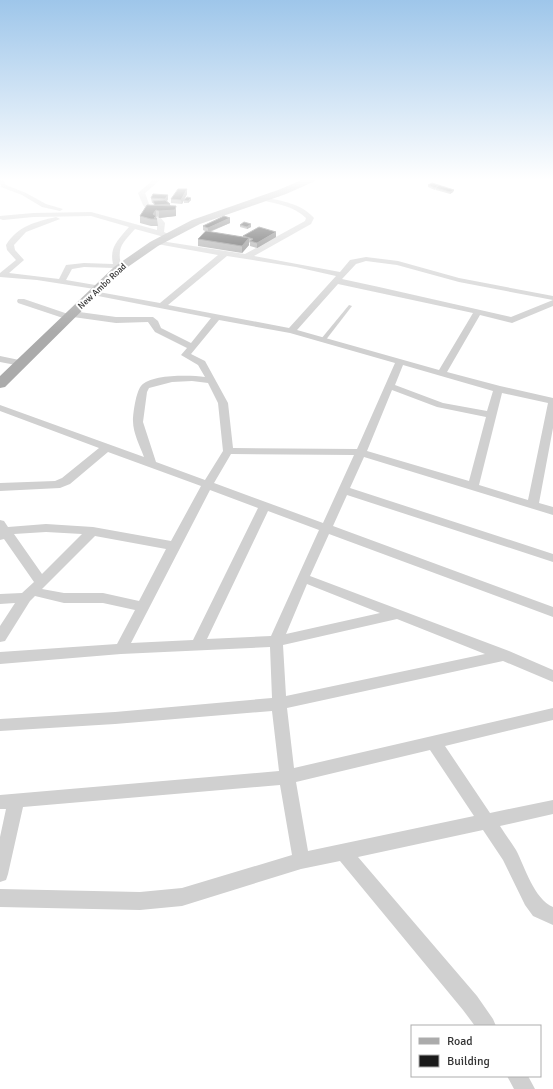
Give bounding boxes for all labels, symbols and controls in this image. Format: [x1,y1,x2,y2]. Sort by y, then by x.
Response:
street label: New Ambo Road [76,261,129,312]
legend [411,1025,541,1077]
text: Road [447,1034,473,1049]
text: Building [447,1054,490,1069]

